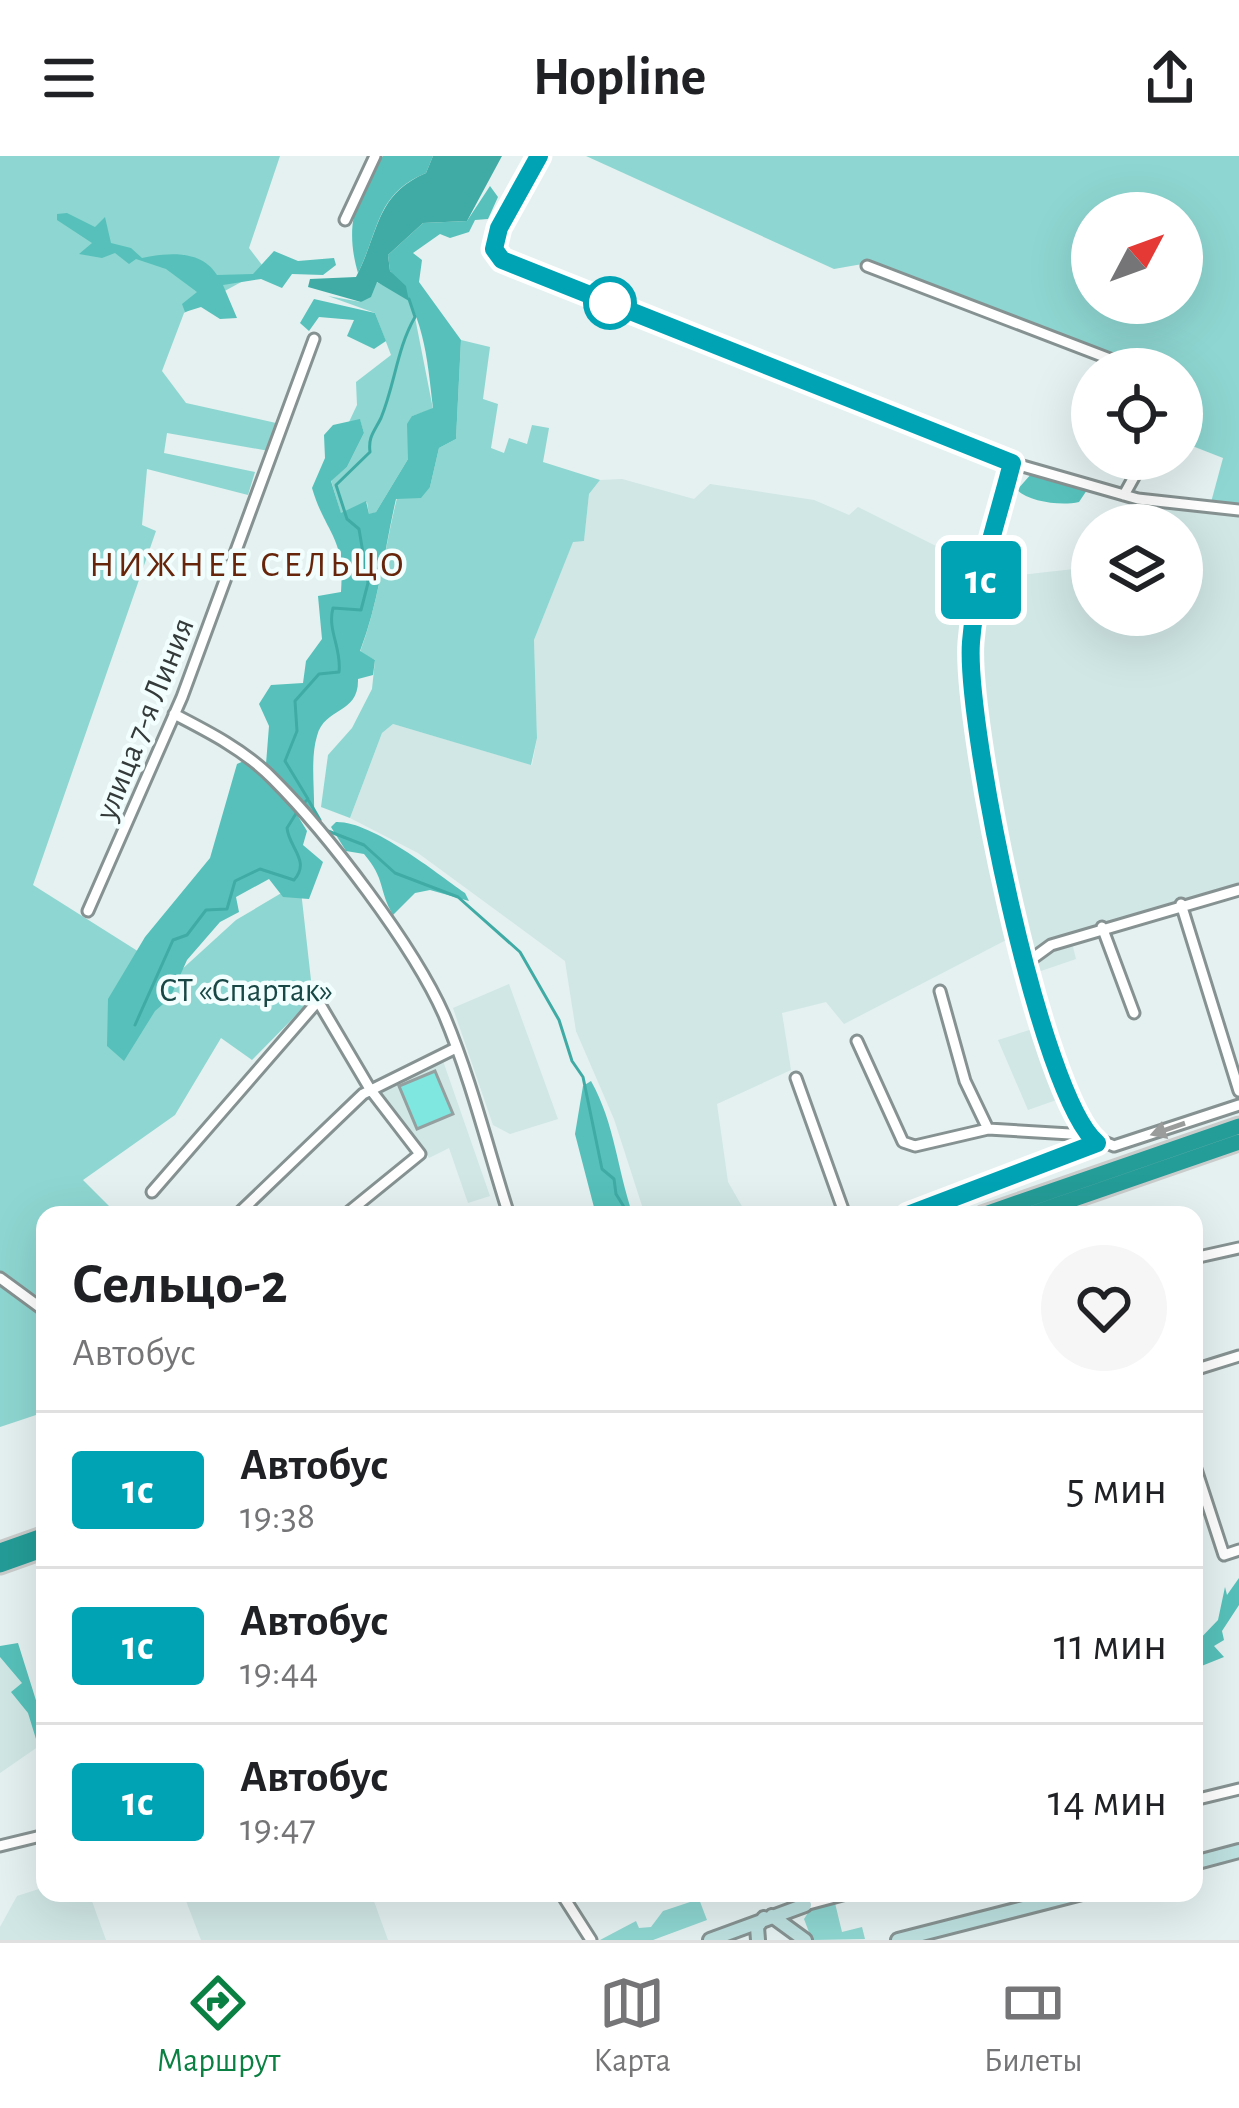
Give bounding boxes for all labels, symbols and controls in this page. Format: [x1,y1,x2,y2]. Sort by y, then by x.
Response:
icon: menu [36,45,102,111]
icon: share [1137,45,1203,111]
text: Hopline [533,51,706,105]
north arrow [1071,192,1203,324]
map controls [1071,192,1203,636]
unlabelled marker [585,278,635,328]
button: locate [1071,348,1203,480]
button: layers [1071,504,1203,636]
line badge: 1с [927,541,1035,619]
district label: НИЖНЕЕ СЕЛЬЦО [89,547,407,583]
text: 1с [965,559,997,601]
street label: улица 7-я Линия [89,613,201,826]
park label: СТ «Спартак» [159,975,333,1008]
one-way arrow [1150,1121,1186,1139]
button: heart [1041,1245,1167,1371]
text: Сельцо-2 [72,1256,288,1313]
text: Автобус [72,1334,196,1373]
text: Автобус [240,1443,389,1488]
text: 5 мин [1066,1467,1167,1512]
text: 1с [122,1469,154,1511]
text: 19:38 [240,1497,315,1536]
text: Автобус [240,1599,389,1644]
text: 11 мин [1054,1623,1167,1668]
text: 1с [122,1625,154,1667]
text: 19:44 [240,1653,318,1692]
text: Автобус [240,1755,389,1800]
text: 14 мин [1048,1779,1167,1824]
text: 1с [122,1781,154,1823]
text: 19:47 [240,1809,316,1848]
tab: Маршрут [156,1970,280,2082]
tab: Карта [593,1970,671,2082]
tab: Билеты [984,1970,1083,2082]

